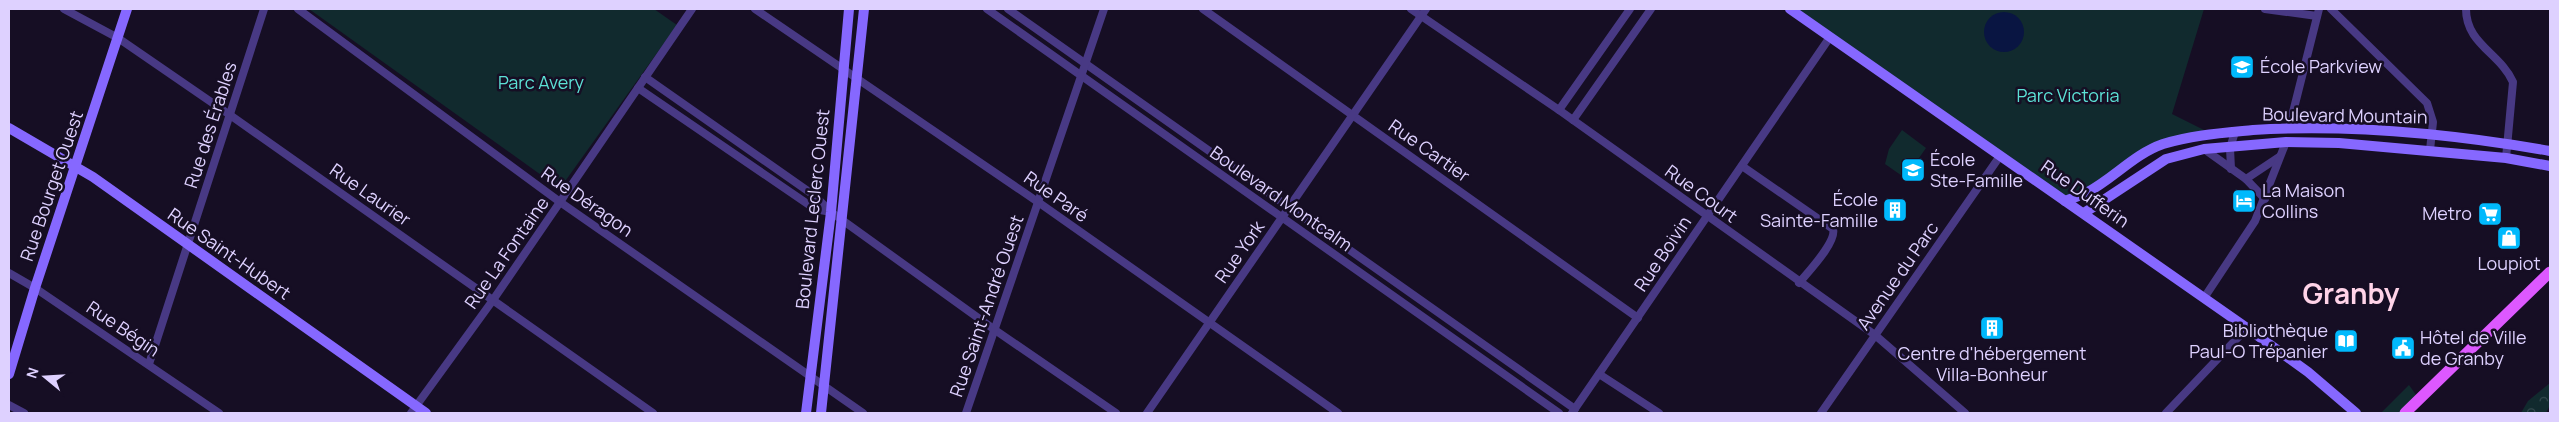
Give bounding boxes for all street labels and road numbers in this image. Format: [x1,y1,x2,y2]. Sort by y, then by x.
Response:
street label: Rue des Érables [178,58,242,191]
street label: Boulevard Mountain [2262,102,2428,128]
street label: Rue Bourget Ouest [14,107,88,264]
street label: Boulevard Leclerc Ouest [790,108,834,310]
street label: Rue Cartier [1384,113,1475,187]
street label: Boulevard Montcalm [1206,140,1358,256]
street label: Rue Dufferin [2037,154,2134,232]
street label: Rue Laurier [325,157,416,231]
street label: Rue Court [1661,159,1743,228]
street label: Rue Déragon [537,161,638,242]
street label: Rue Paré [1020,165,1094,227]
street label: Rue La Fontaine [459,192,554,313]
street label: Rue Saint-Hubert [163,202,296,305]
street label: Rue Boivin [1628,211,1696,296]
street label: Rue Saint-André Ouest [944,212,1028,400]
street label: Rue York [1209,215,1270,287]
street label: Avenue du Parc [1851,217,1943,334]
street label: Rue Bégin [82,295,165,361]

